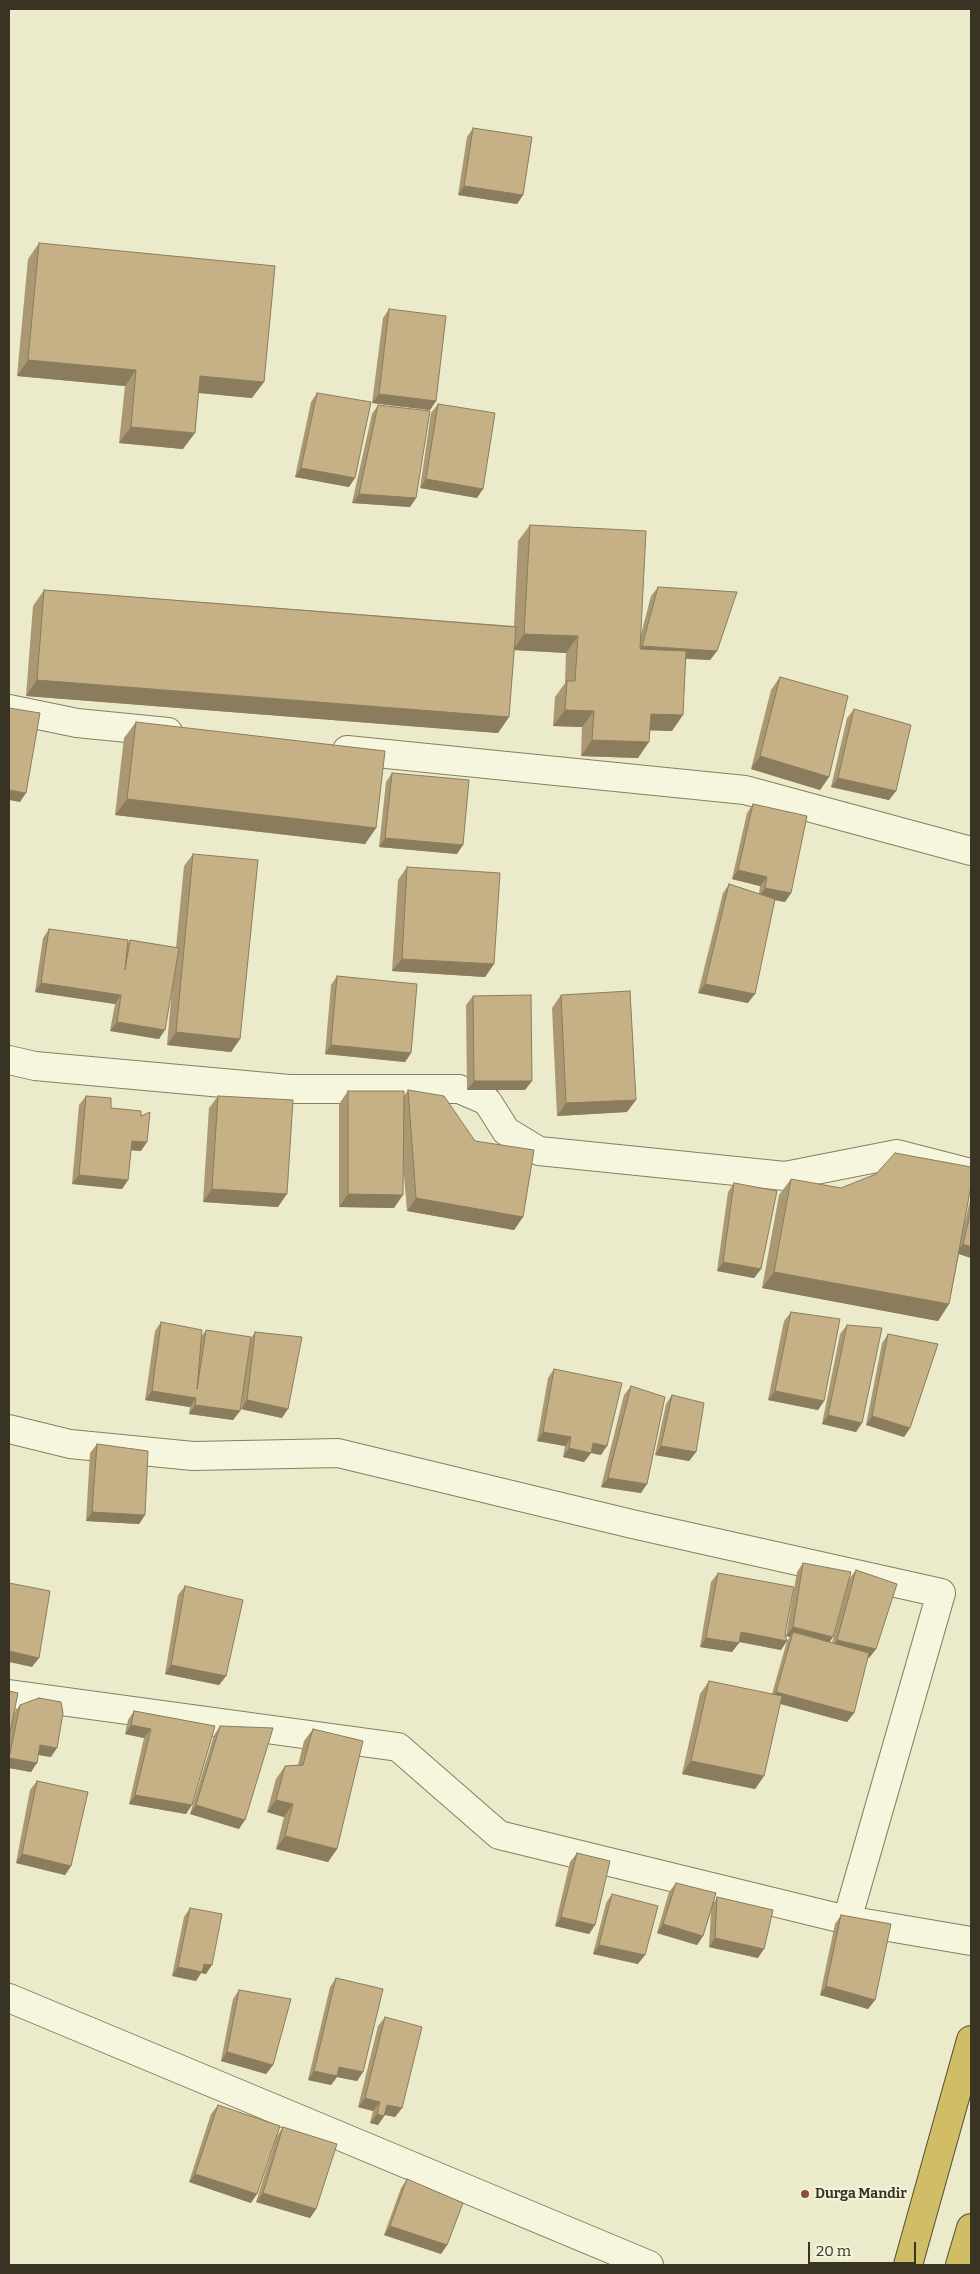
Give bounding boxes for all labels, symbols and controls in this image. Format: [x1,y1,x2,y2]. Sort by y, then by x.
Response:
place label: Durga Mandir [815,2186,907,2202]
marker: Durga Mandir [799,2188,811,2200]
scale bar [810,2232,918,2264]
text: 20 m [816,2242,851,2260]

